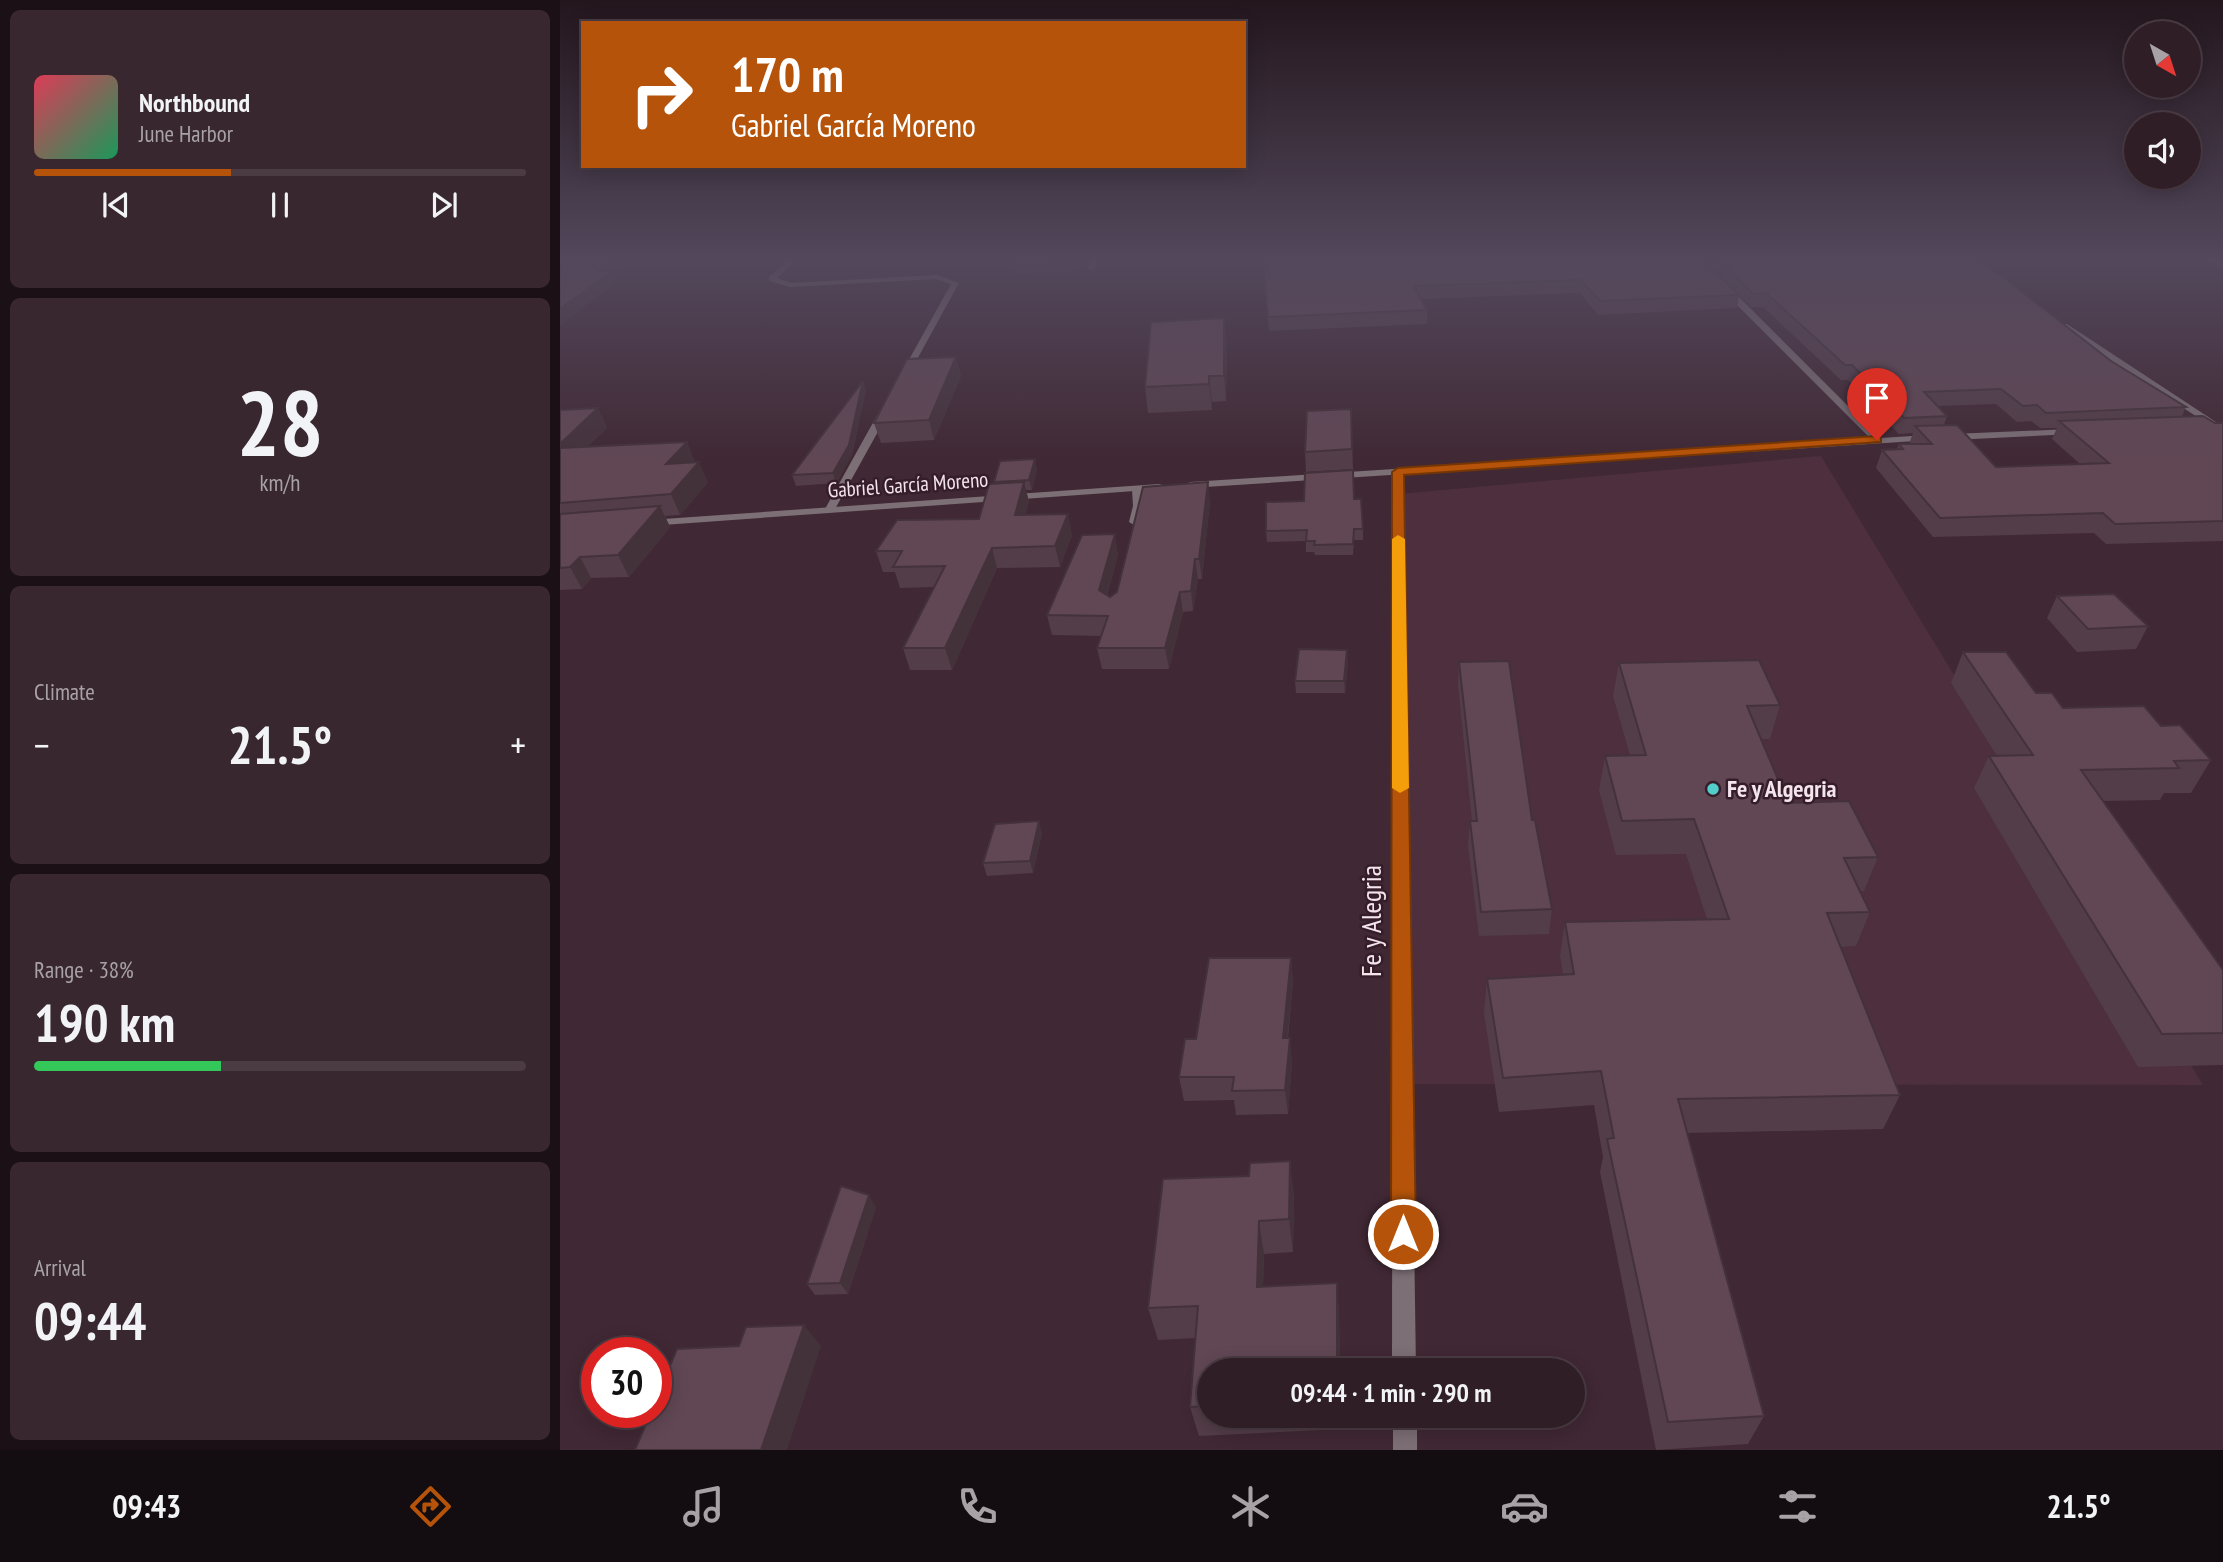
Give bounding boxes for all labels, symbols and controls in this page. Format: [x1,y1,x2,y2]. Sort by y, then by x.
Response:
north arrow [2124,21,2202,98]
map controls [2124,21,2201,189]
text: 170 m [731,42,844,106]
icon: right [616,49,707,140]
text: Northbound [139,86,250,119]
text: Gabriel García Moreno [731,104,976,146]
button: sound [2124,112,2201,189]
text: June Harbor [139,119,233,148]
icon: previous [97,186,135,224]
icon: pause [261,186,299,224]
icon: next [425,186,463,224]
text: 28 [237,363,324,481]
pin [1847,368,1907,440]
icon: arrive [1858,379,1896,417]
street label: Gabriel García Moreno [827,465,989,504]
text: km/h [260,468,300,497]
text: Climate [34,677,95,706]
text: 21.5° [228,711,332,778]
text: − [34,720,50,769]
text: + [510,720,526,769]
place label: Fe y Algegria [1727,773,1837,804]
marker: Fe y Algegria [1705,781,1721,797]
street label: Fe y Alegria [1352,865,1389,977]
text: Range · 38% [34,955,134,984]
text: 190 km [34,989,175,1056]
position arrow [1366,1197,1440,1271]
text: Arrival [34,1253,86,1282]
text: 09:44 [34,1287,146,1354]
speed limit sign: 30 [581,1337,672,1428]
text: 09:44 · 1 min · 290 m [1291,1376,1491,1409]
icon: directions [406,1482,455,1531]
icon: music [679,1482,728,1531]
icon: phone [953,1482,1002,1531]
icon: climate [1226,1482,1275,1531]
icon: car [1500,1482,1549,1531]
icon: filters [1773,1482,1822,1531]
text: 09:43 [112,1485,181,1527]
text: 21.5° [2046,1485,2111,1527]

